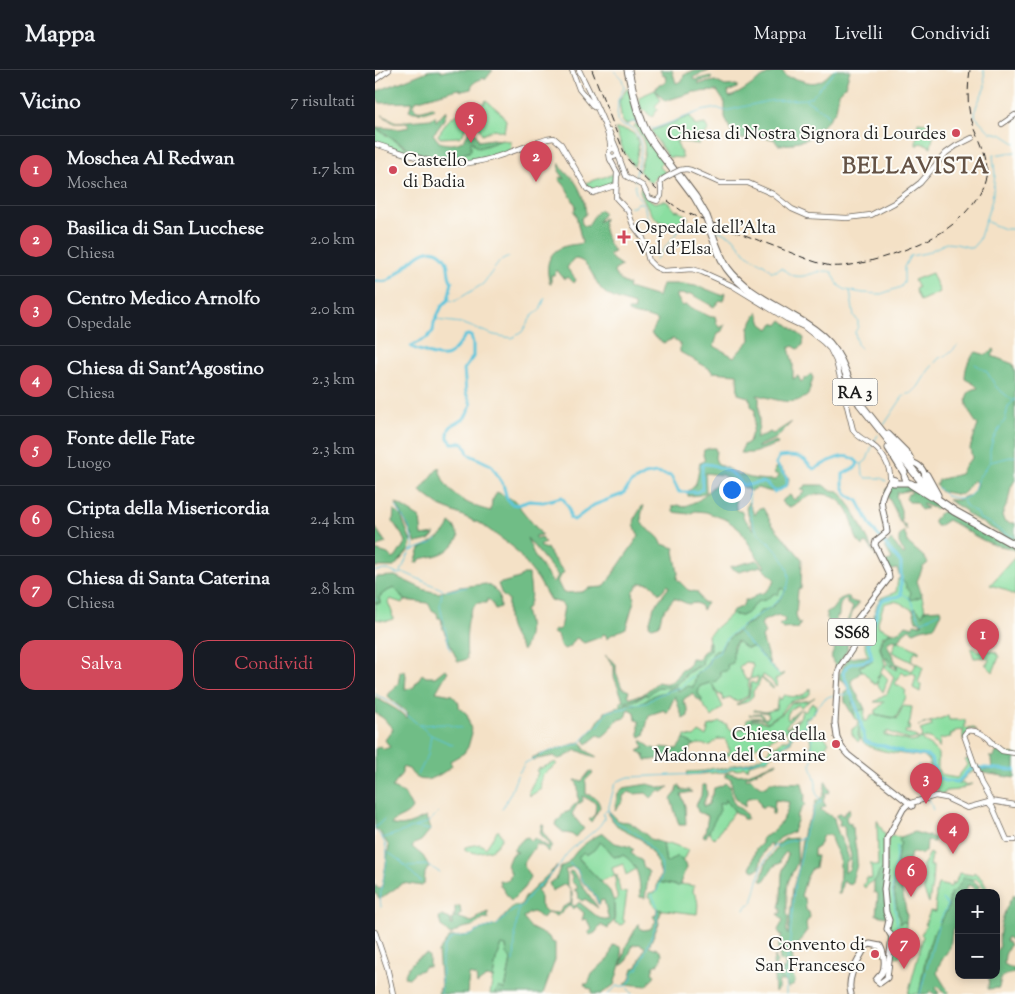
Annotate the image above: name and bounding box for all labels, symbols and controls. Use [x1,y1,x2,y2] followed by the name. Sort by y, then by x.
[25,18,95,52] text: Mappa
[754,22,807,48] text: Mappa
[835,22,883,48] text: Livelli
[911,22,990,48] text: Condividi
[20,88,81,118] text: Vicino
[291,91,355,114] text: 7 risultati
[455,102,487,143] pin: 5
[667,122,946,148] place label: Chiesa di Nostra Signora di Lourdes
[950,127,962,139] marker: Chiesa di Nostra Signora di Lourdes
[520,141,552,182] pin: 2
[67,146,235,173] text: Moschea Al Redwan
[403,149,467,196] place label: Castello di Badia
[842,152,990,184] district label: BELLAVISTA
[33,159,39,182] text: 1
[312,159,355,182] text: 1.7 km
[387,164,399,176] marker: Castello di Badia
[67,173,128,196] text: Moschea
[67,216,264,243] text: Basilica di San Lucchese
[635,216,776,263] place label: Ospedale dell'Alta Val d'Elsa
[32,229,40,252] text: 2
[310,229,355,252] text: 2.0 km
[617,230,631,244] marker: Ospedale dell'Alta Val d'Elsa
[67,243,115,266] text: Chiesa
[67,286,260,313] text: Centro Medico Arnolfo
[33,299,39,322] text: 3
[310,299,355,322] text: 2.0 km
[67,313,131,336] text: Ospedale
[67,356,264,383] text: Chiesa di Sant'Agostino
[32,369,40,392] text: 4
[312,369,355,392] text: 2.3 km
[833,378,877,406] road number: RA 3
[67,383,115,406] text: Chiesa
[67,426,195,453] text: Fonte delle Fate
[33,439,39,462] text: 5
[312,439,355,462] text: 2.3 km
[67,453,111,476] text: Luogo
[719,477,745,503] your location
[67,496,270,523] text: Cripta della Misericordia
[32,509,40,532] text: 6
[310,509,355,532] text: 2.4 km
[67,523,115,546] text: Chiesa
[67,566,270,593] text: Chiesa di Santa Caterina
[32,579,40,602] text: 7
[310,579,355,602] text: 2.8 km
[67,593,115,616] text: Chiesa
[828,618,876,646] road number: SS68
[967,619,999,660] pin: 1
[20,640,183,690] button: Salva
[193,640,355,690] button: Condividi
[653,723,826,770] place label: Chiesa della Madonna del Carmine
[830,738,842,750] marker: Chiesa della Madonna del Carmine
[910,763,942,804] pin: 3
[937,813,969,854] pin: 4
[895,856,927,897] pin: 6
[955,889,1000,979] map controls
[955,889,1000,934] button: +
[888,928,920,969] pin: 7
[755,933,865,980] place label: Convento di San Francesco
[955,934,1000,979] button: −
[869,948,881,960] marker: Convento di San Francesco

